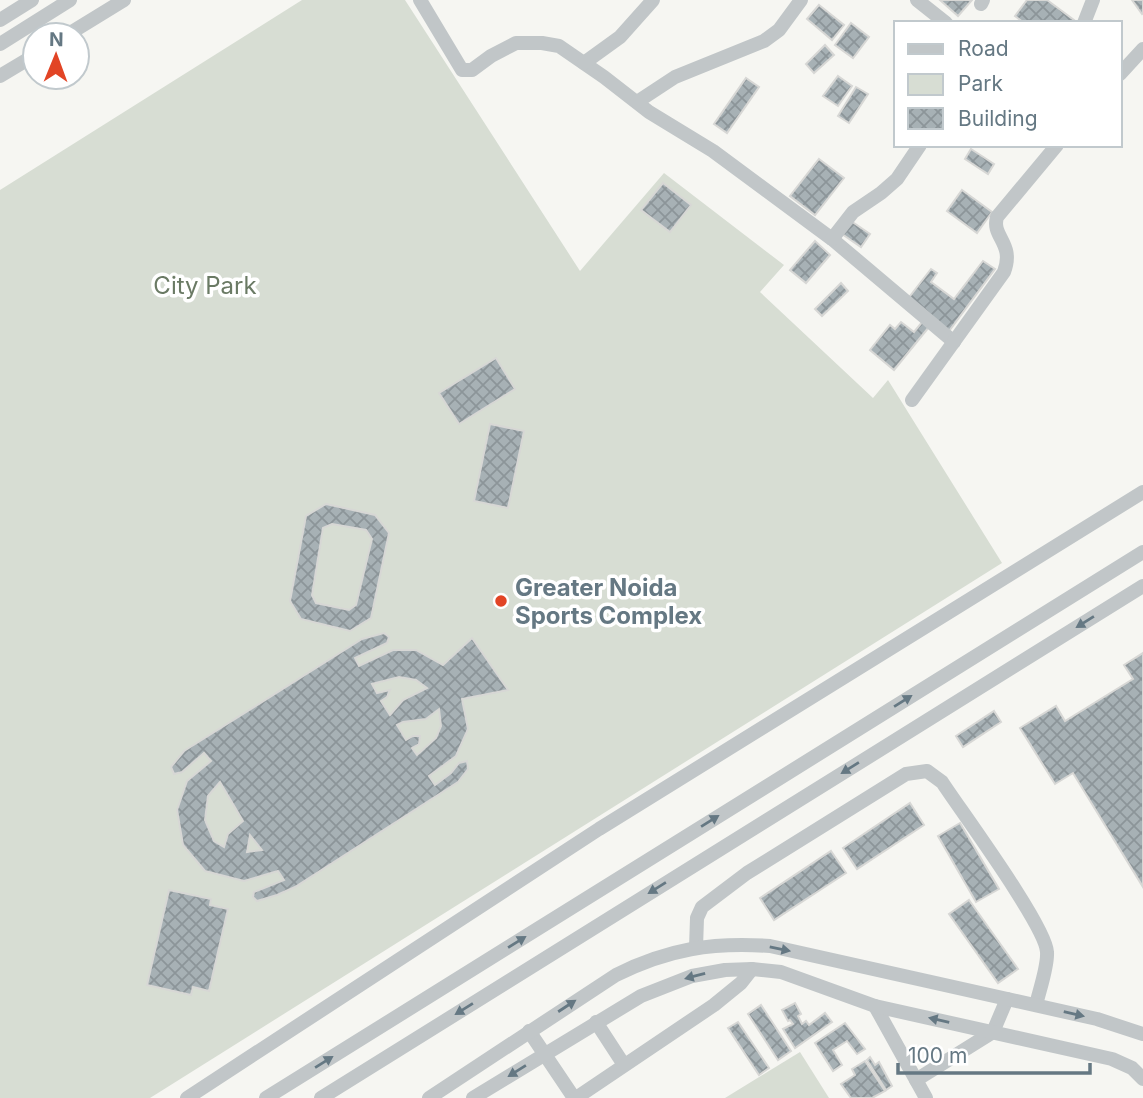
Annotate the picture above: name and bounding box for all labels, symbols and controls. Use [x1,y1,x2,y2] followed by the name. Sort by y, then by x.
[21,21,91,91] north arrow
[894,21,1122,147] legend
[49,28,64,51] text: N
[958,36,1009,61] text: Road
[958,71,1003,96] text: Park
[958,106,1038,131] text: Building
[153,271,257,300] park label: City Park
[515,573,702,630] place label: Greater Noida Sports Complex
[493,593,509,609] marker: Greater Noida Sports Complex
[1075,615,1095,628] one-way arrow
[894,695,913,708] one-way arrow
[841,762,860,774] one-way arrow
[701,815,720,828] one-way arrow
[648,882,667,895] one-way arrow
[508,935,527,948] one-way arrow
[769,943,791,954] one-way arrow
[684,971,706,982] one-way arrow
[558,1000,577,1013] one-way arrow
[455,1002,474,1015] one-way arrow
[1063,1009,1085,1020] one-way arrow
[928,1015,950,1026] one-way arrow
[898,1032,1090,1076] scale bar
[908,1043,967,1068] text: 100 m
[314,1055,334,1068] one-way arrow
[507,1064,526,1077] one-way arrow

